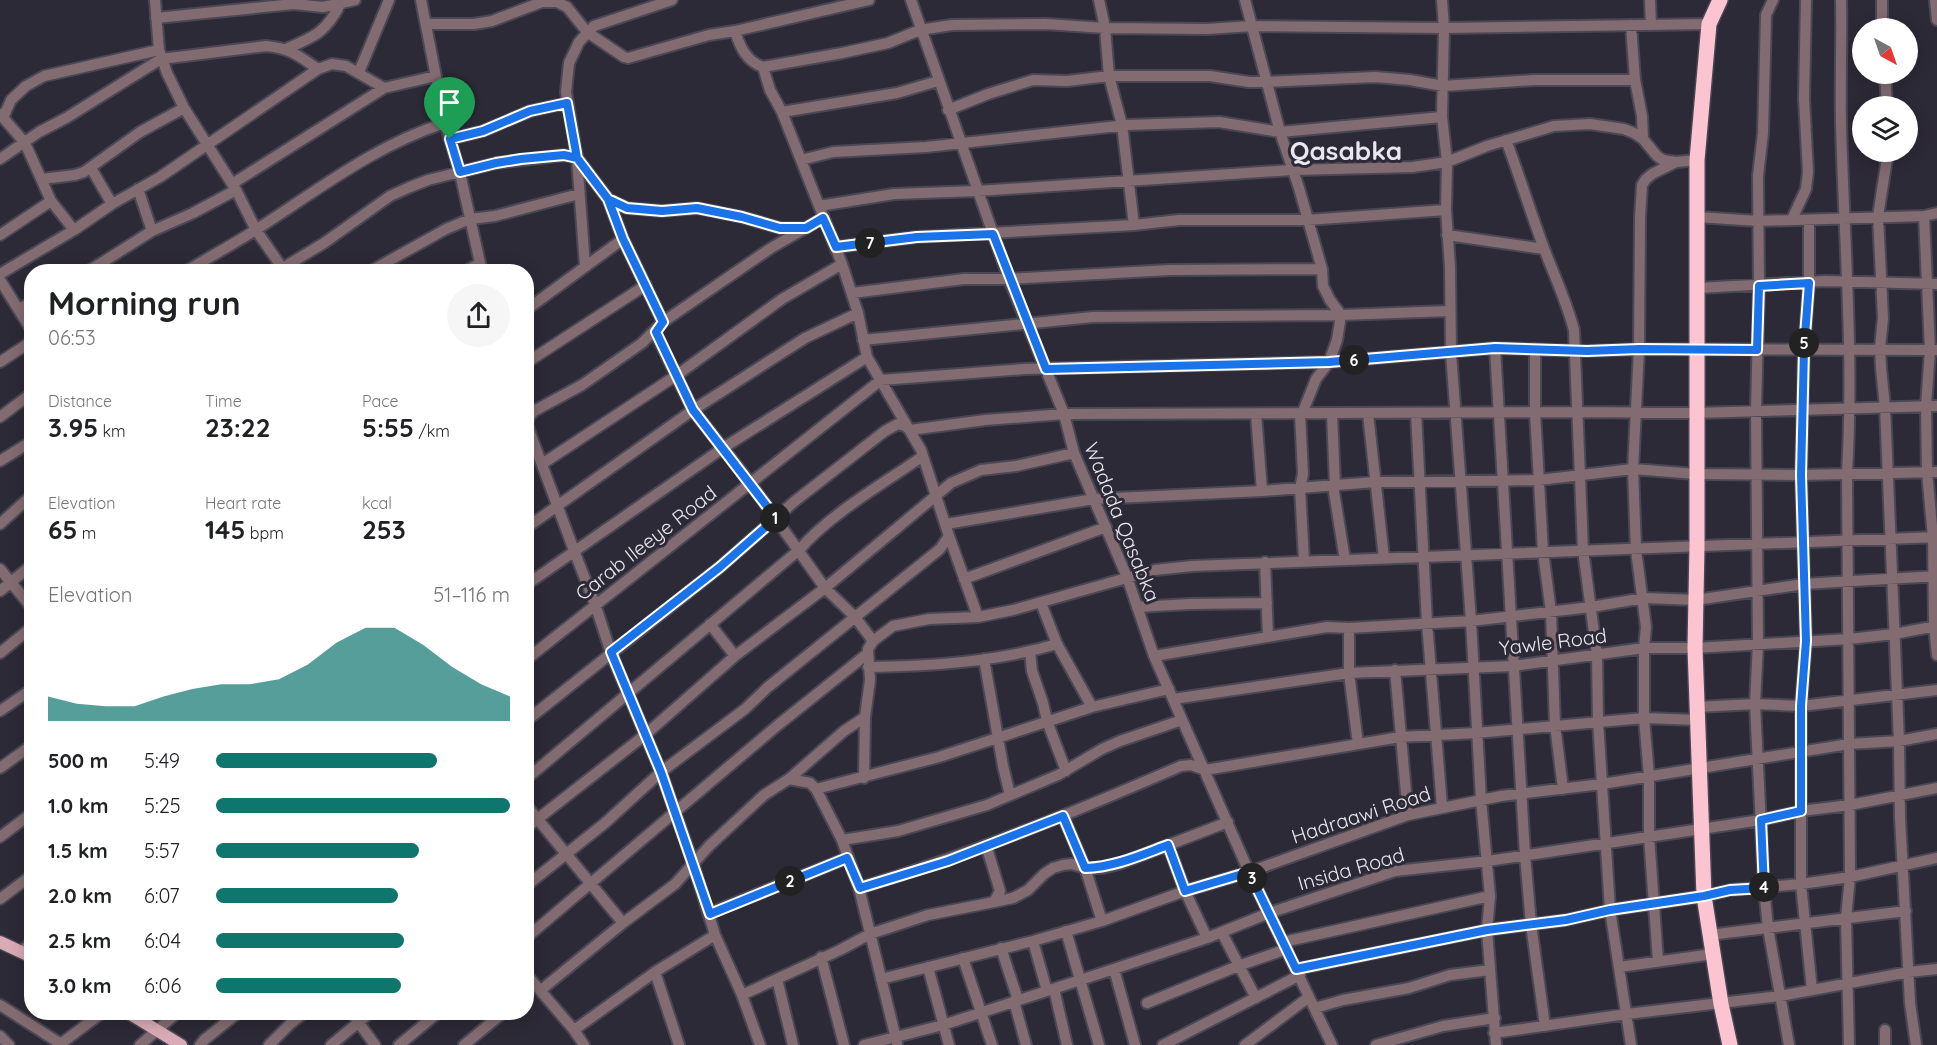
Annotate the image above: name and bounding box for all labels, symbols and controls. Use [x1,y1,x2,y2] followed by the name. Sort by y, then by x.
[1852,18,1918,84] north arrow
[1852,18,1918,162] map controls
[424,77,475,139] pin
[433,86,466,119] icon: arrive
[1852,96,1918,162] button: layers
[1290,134,1402,167] district label: Qasabka
[855,228,885,258] pin: 7
[866,233,874,253] text: 7
[48,282,241,323] text: Morning run
[447,284,510,347] button: share
[48,325,96,350] text: 06:53
[1789,328,1819,358] pin: 5
[1799,333,1809,353] text: 5
[1339,345,1369,375] pin: 6
[1350,350,1358,370] text: 6
[48,391,112,411] text: Distance
[205,391,242,411] text: Time
[362,391,398,411] text: Pace
[48,411,98,444] text: 3.95
[205,411,270,444] text: 23:22
[362,411,414,444] text: 5:55
[98,421,126,441] text: km
[414,421,450,441] text: /km
[1079,439,1166,605] street label: Wadada Qasabka
[570,480,721,605] street label: Carab Ileeye Road
[48,493,115,513] text: Elevation
[205,493,281,513] text: Heart rate
[362,493,392,513] text: kcal
[760,503,790,533] pin: 1
[772,508,778,528] text: 1
[48,513,77,546] text: 65
[205,513,245,546] text: 145
[362,513,406,546] text: 253
[77,523,96,543] text: m
[245,523,284,543] text: bpm
[48,582,132,607] text: Elevation
[433,582,510,607] text: 51–116 m
[1498,622,1608,661] street label: Yawle Road
[48,748,108,773] text: 500 m
[144,748,180,773] text: 5:49
[1288,780,1434,849] street label: Hadraawi Road
[48,793,108,818] text: 1.0 km
[144,793,181,818] text: 5:25
[48,838,108,863] text: 1.5 km
[144,838,180,863] text: 5:57
[1295,841,1407,896] street label: Insida Road
[1237,863,1267,893] pin: 3
[775,866,805,896] pin: 2
[1248,868,1256,888] text: 3
[785,871,795,891] text: 2
[1749,872,1779,902] pin: 4
[1759,877,1769,897] text: 4
[48,883,112,908] text: 2.0 km
[144,883,180,908] text: 6:07
[48,928,111,953] text: 2.5 km
[144,928,181,953] text: 6:04
[48,973,111,998] text: 3.0 km
[144,973,181,998] text: 6:06

